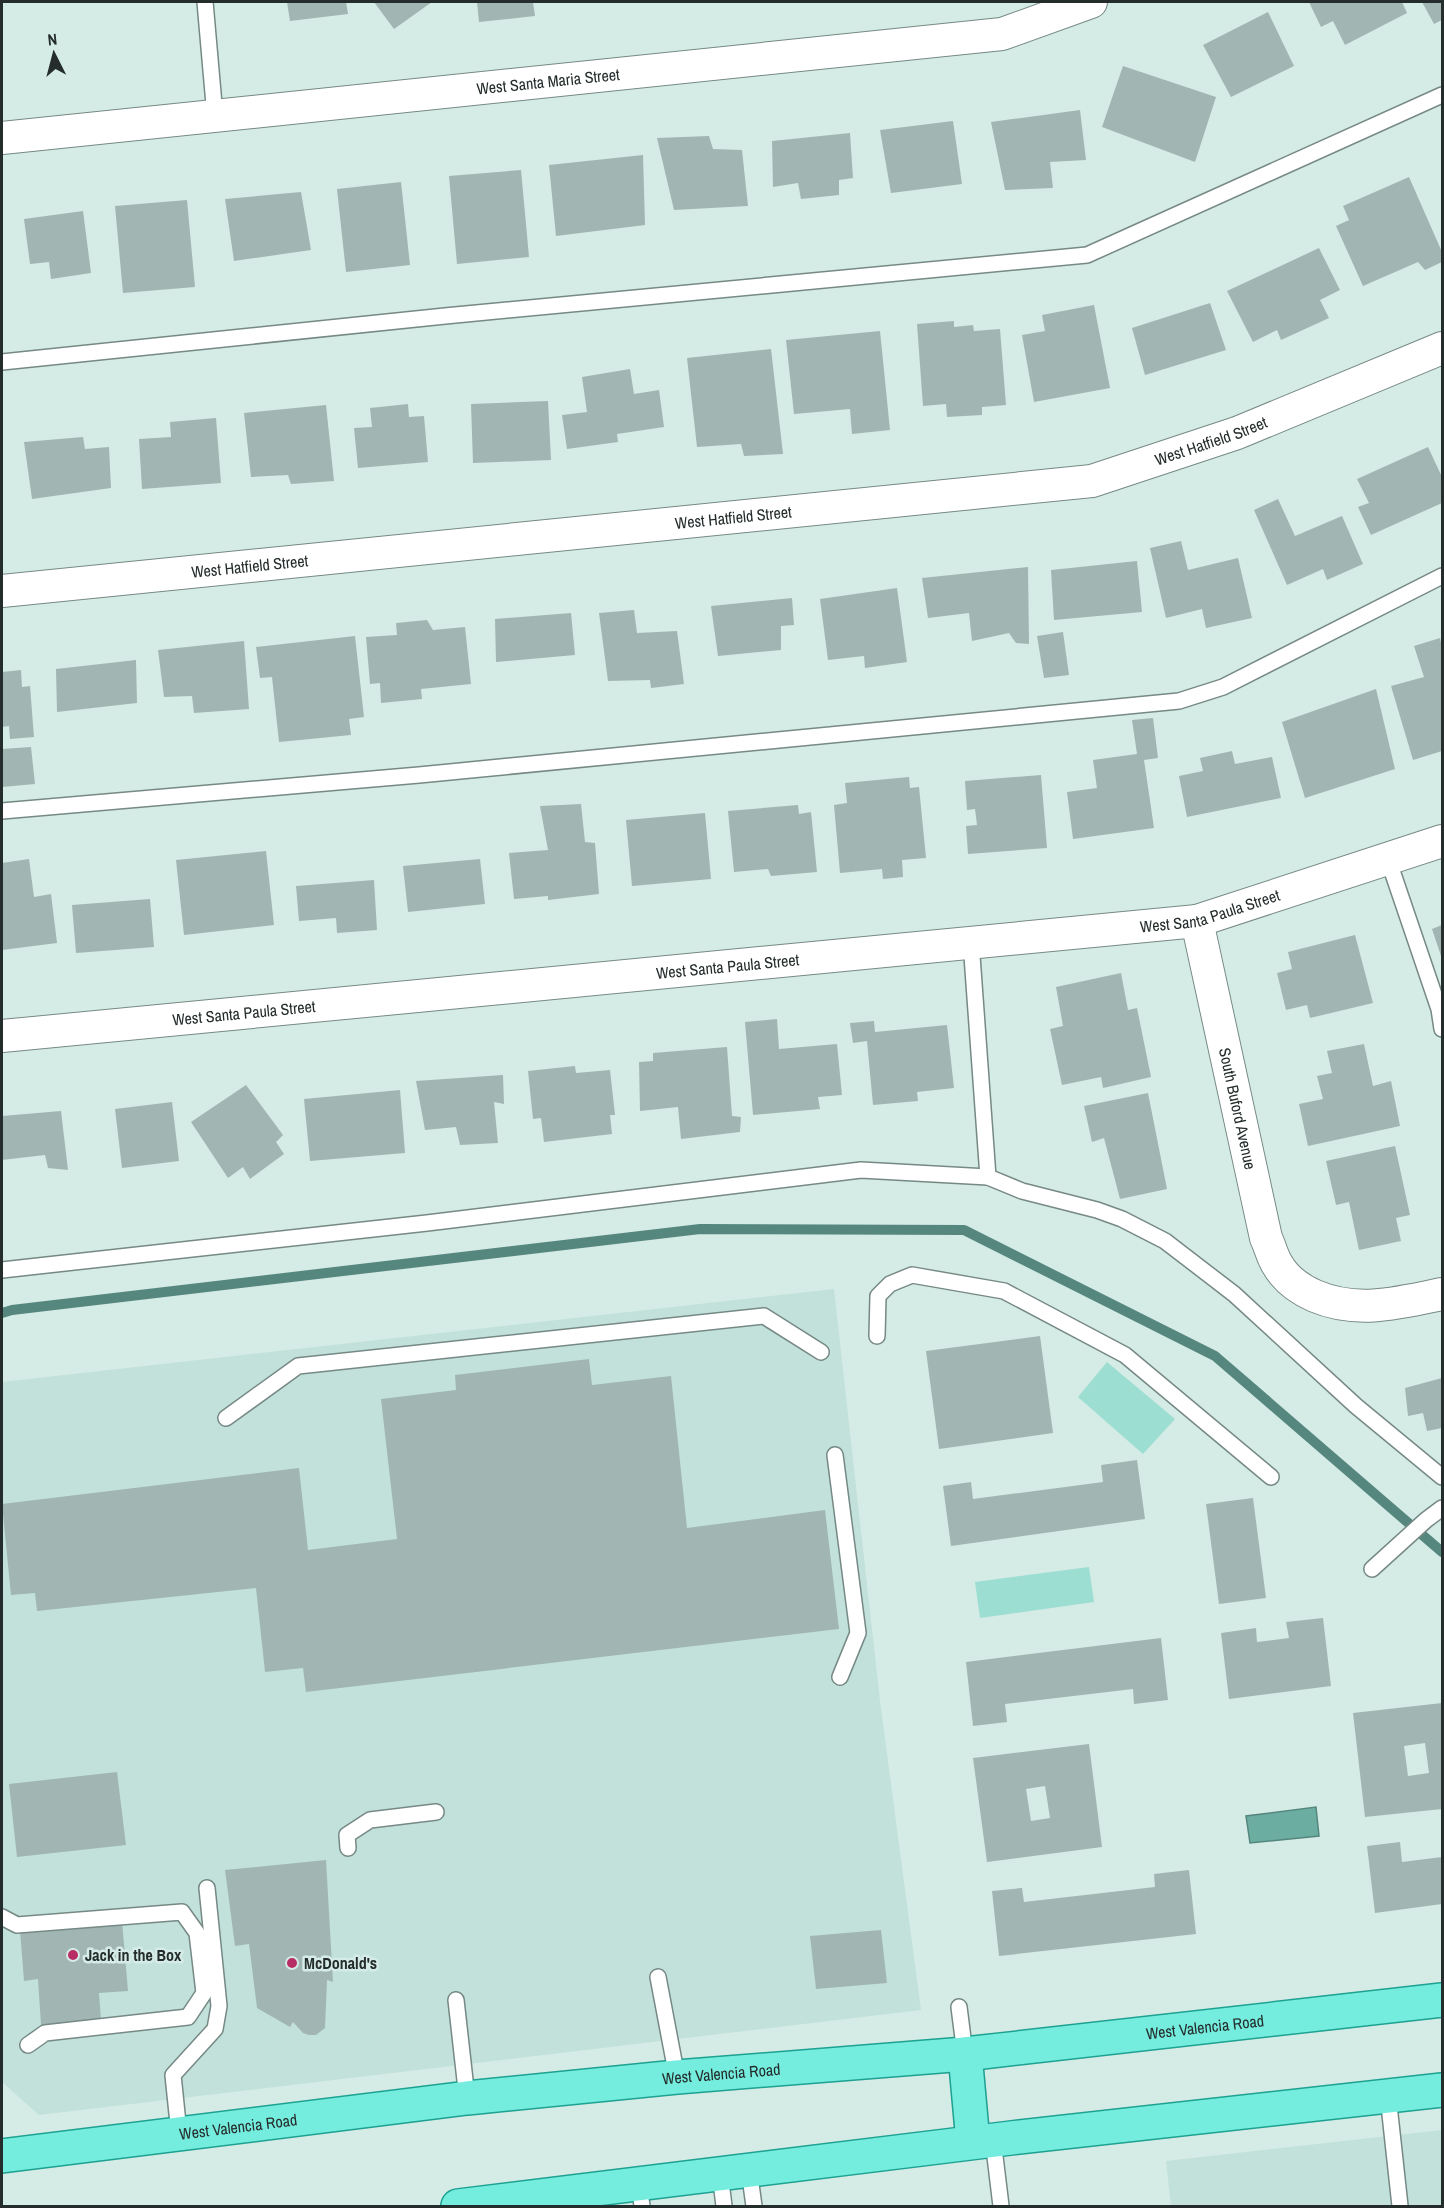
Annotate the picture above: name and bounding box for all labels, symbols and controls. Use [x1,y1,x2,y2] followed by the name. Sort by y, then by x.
[24,24,84,84] north arrow
[47,28,58,51] text: N
[476,63,621,100] street label: West Santa Maria Street
[1152,411,1271,470] street label: West Hatfield Street
[674,500,793,534] street label: West Hatfield Street
[190,549,310,583] street label: West Hatfield Street
[1139,884,1283,937] street label: West Santa Paula Street
[655,948,801,984] street label: West Santa Paula Street
[171,995,317,1031] street label: West Santa Paula Street
[1214,1046,1262,1171] street label: South Buford Avenue
[85,1944,182,1966] place label: Jack in the Box
[66,1948,80,1962] marker: Jack in the Box
[304,1952,377,1974] place label: McDonald's
[285,1956,299,1970] marker: McDonald's
[1145,2009,1265,2044] street label: West Valencia Road
[661,2058,781,2089] street label: West Valencia Road
[178,2108,298,2145] street label: West Valencia Road

